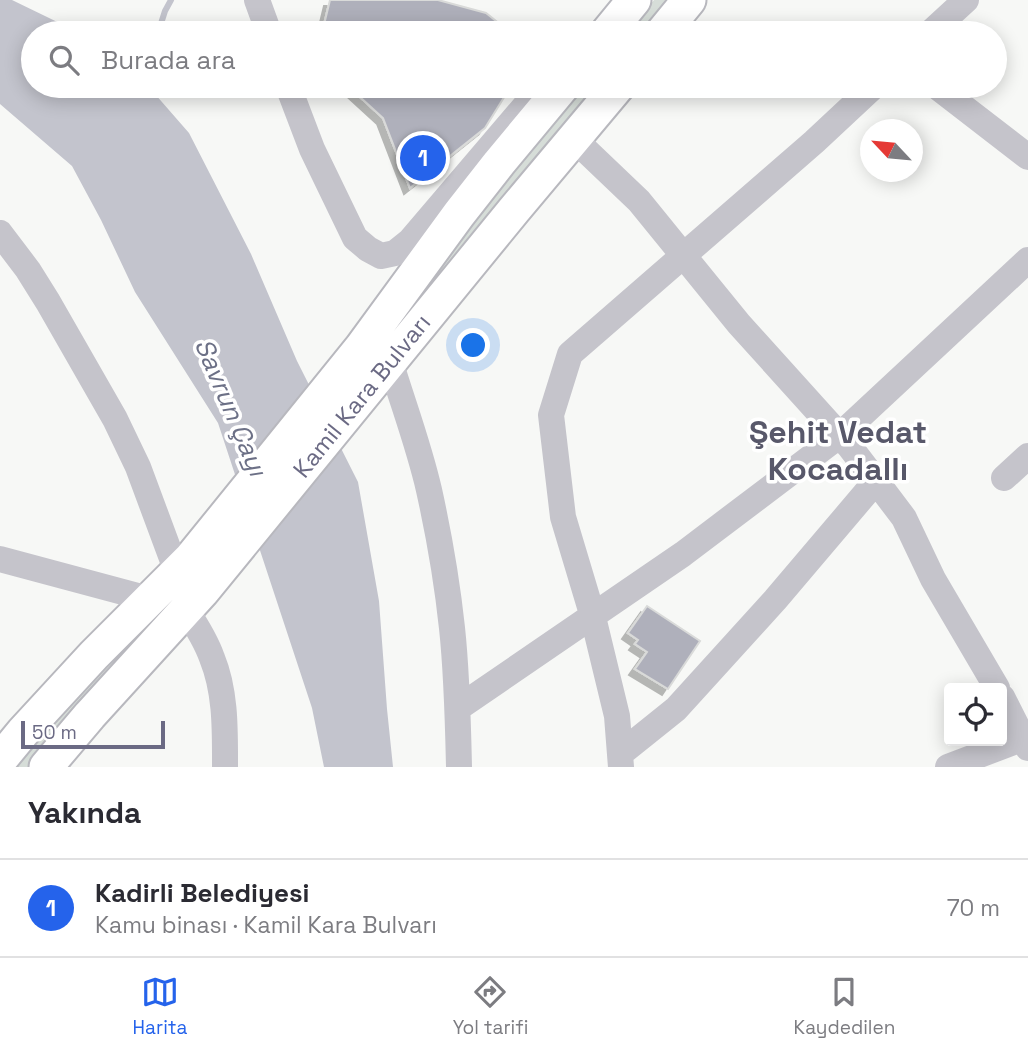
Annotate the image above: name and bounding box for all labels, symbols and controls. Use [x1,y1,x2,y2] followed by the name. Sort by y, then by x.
[21,21,1007,98] search box
[45,41,83,79] icon: search
[101,43,236,77] text: Burada ara
[860,119,923,182] north arrow
[400,132,446,184] pin: 1
[286,308,437,484] street label: Kamil Kara Bulvarı
[456,328,490,362] your location
[187,333,276,482] water label: Savrun Çayı
[749,412,927,489] district label: Şehit Vedat Kocadallı
[944,683,1007,746] map controls
[944,683,1007,746] button: locate
[21,718,164,750] scale bar
[32,720,77,745] text: 50 m
[28,793,141,832] text: Yakında
[95,876,310,910] text: Kadirli Belediyesi
[46,893,56,923] text: 1
[947,893,1000,923] text: 70 m
[95,910,437,940] text: Kamu binası · Kamil Kara Bulvarı
[133,973,187,1040] tab: Harita
[453,973,528,1040] tab: Yol tarifi
[794,973,895,1040] tab: Kaydedilen

